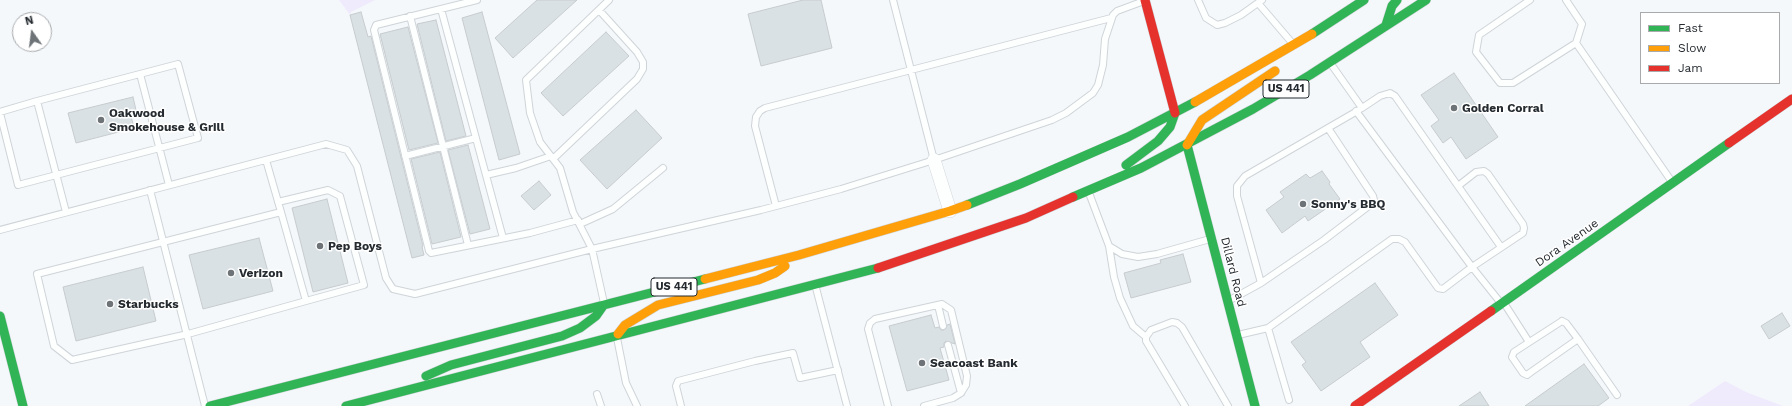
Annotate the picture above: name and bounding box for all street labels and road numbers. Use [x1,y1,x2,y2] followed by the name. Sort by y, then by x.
[1263,80,1309,98] road number: US 441
[1533,216,1601,270] street label: Dora Avenue
[1217,236,1249,308] street label: Dillard Road
[651,278,697,296] road number: US 441

